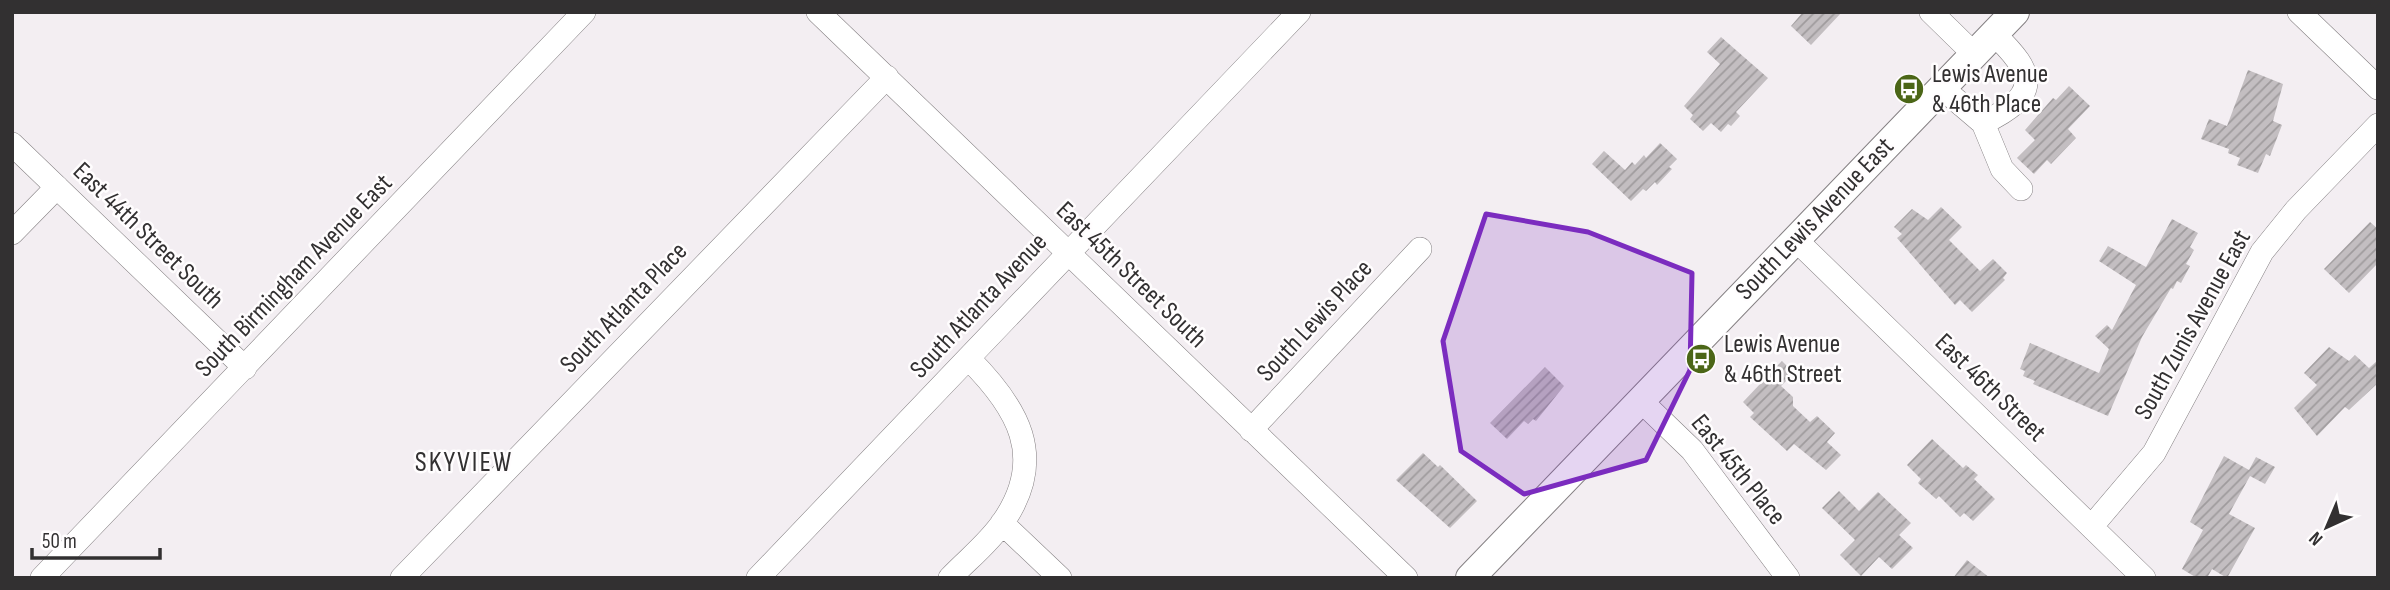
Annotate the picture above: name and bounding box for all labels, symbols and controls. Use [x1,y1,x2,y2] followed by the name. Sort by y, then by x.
[1932,59,2048,120] place label: Lewis Avenue & 46th Place
[1892,72,1926,106] bus stop icon: Lewis Avenue & 46th Place
[1730,131,1900,307] street label: South Lewis Avenue East
[66,156,230,316] street label: East 44th Street South
[189,168,399,384] street label: South Birmingham Avenue East
[1049,195,1213,355] street label: East 45th Street South
[2128,225,2258,425] street label: South Zunis Avenue East
[904,227,1054,385] street label: South Atlanta Avenue
[554,236,694,380] street label: South Atlanta Place
[1251,254,1379,388] street label: South Lewis Place
[1928,328,2052,449] street label: East 46th Street
[1724,329,1842,390] place label: Lewis Avenue & 46th Street
[1684,342,1718,376] bus stop icon: Lewis Avenue & 46th Street
[1684,409,1792,531] street label: East 45th Place
[415,446,513,479] district label: SKYVIEW
[2292,492,2362,562] north arrow
[32,516,159,560] scale bar
[2305,526,2328,550] text: N
[42,529,77,554] text: 50 m

